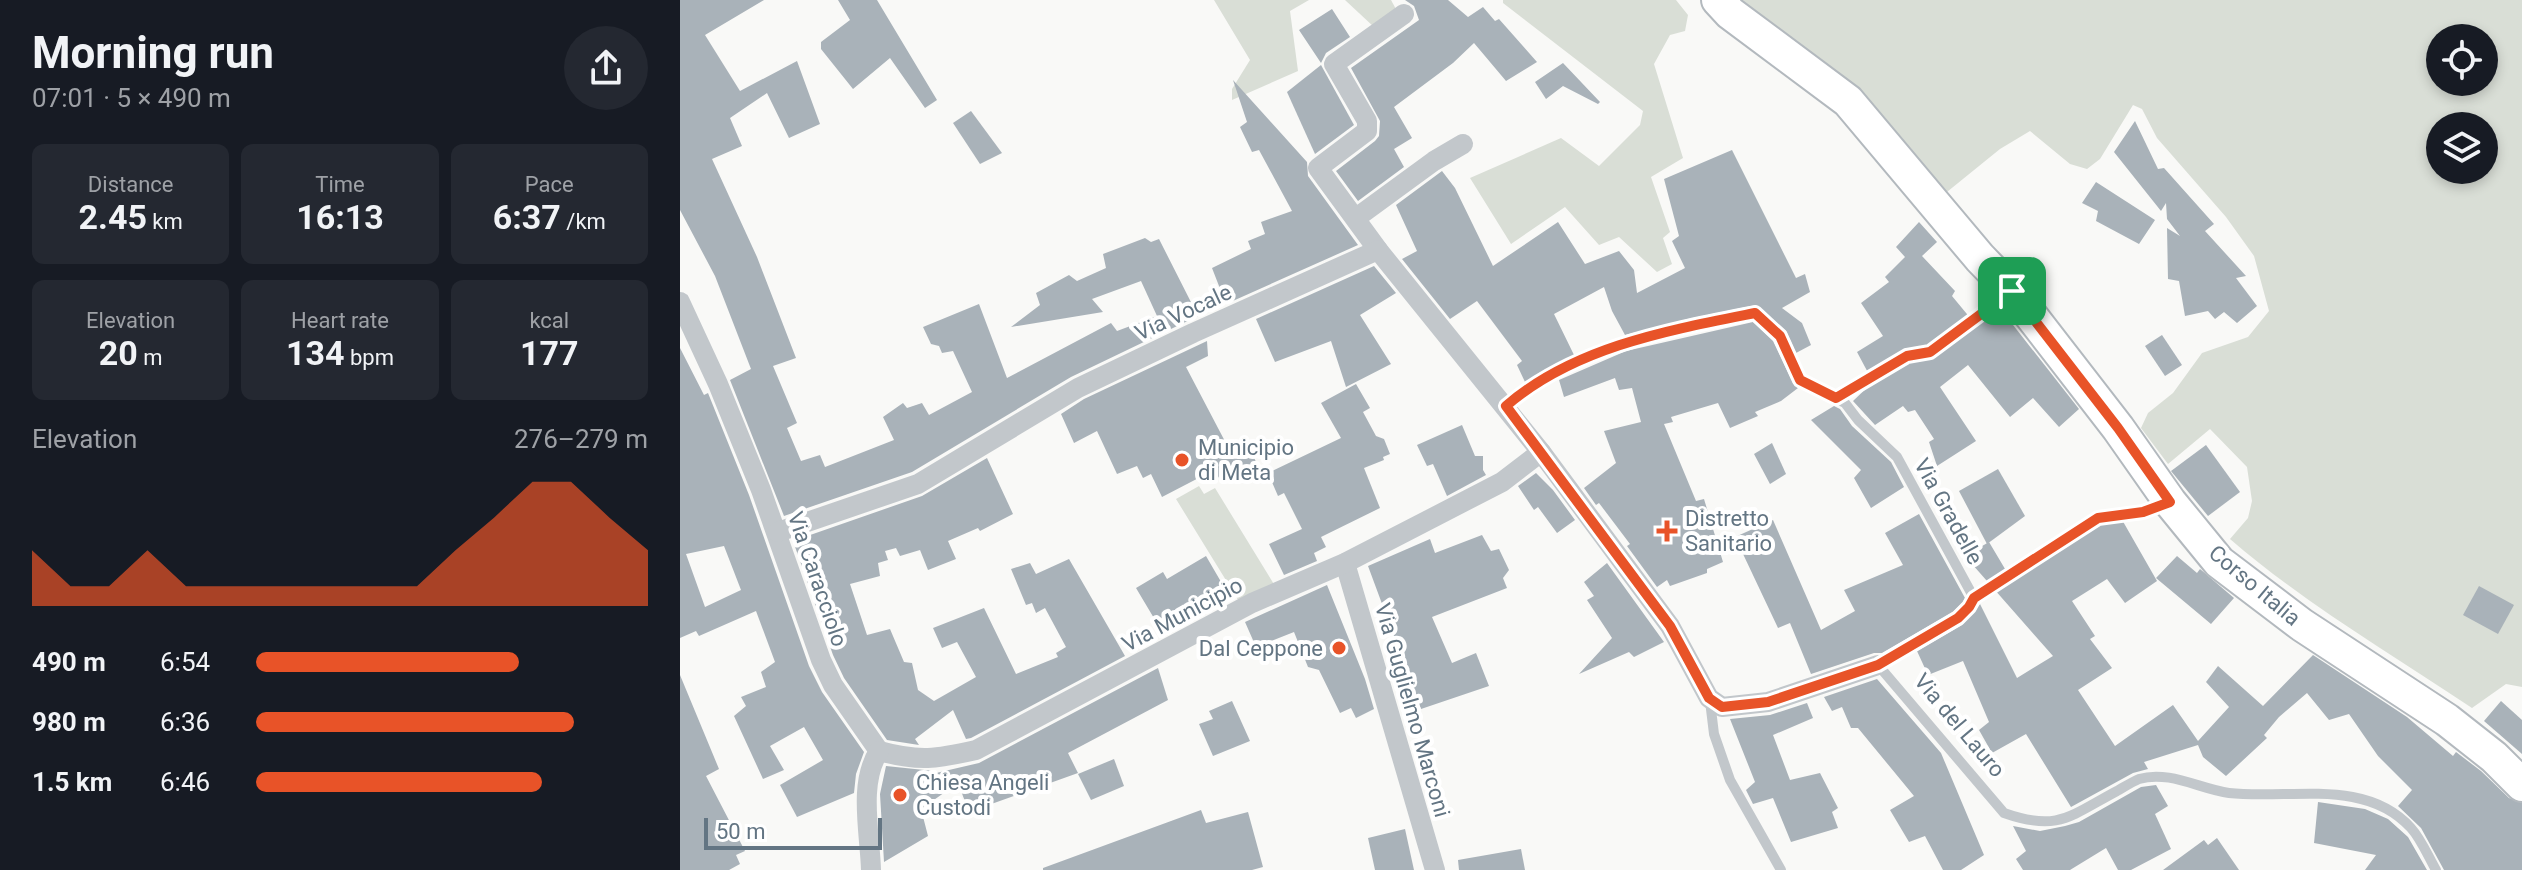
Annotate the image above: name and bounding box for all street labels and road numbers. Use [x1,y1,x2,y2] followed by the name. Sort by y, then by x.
[1131,279,1235,346] street label: Via Vocale
[1909,454,1988,569] street label: Via Gradelle
[783,508,852,650] street label: Via Caracciolo
[2204,540,2305,631] street label: Corso Italia
[1118,572,1247,657] street label: Via Municipio
[1370,600,1455,820] street label: Via Guglielmo Marconi
[1909,668,2010,782] street label: Via del Lauro

